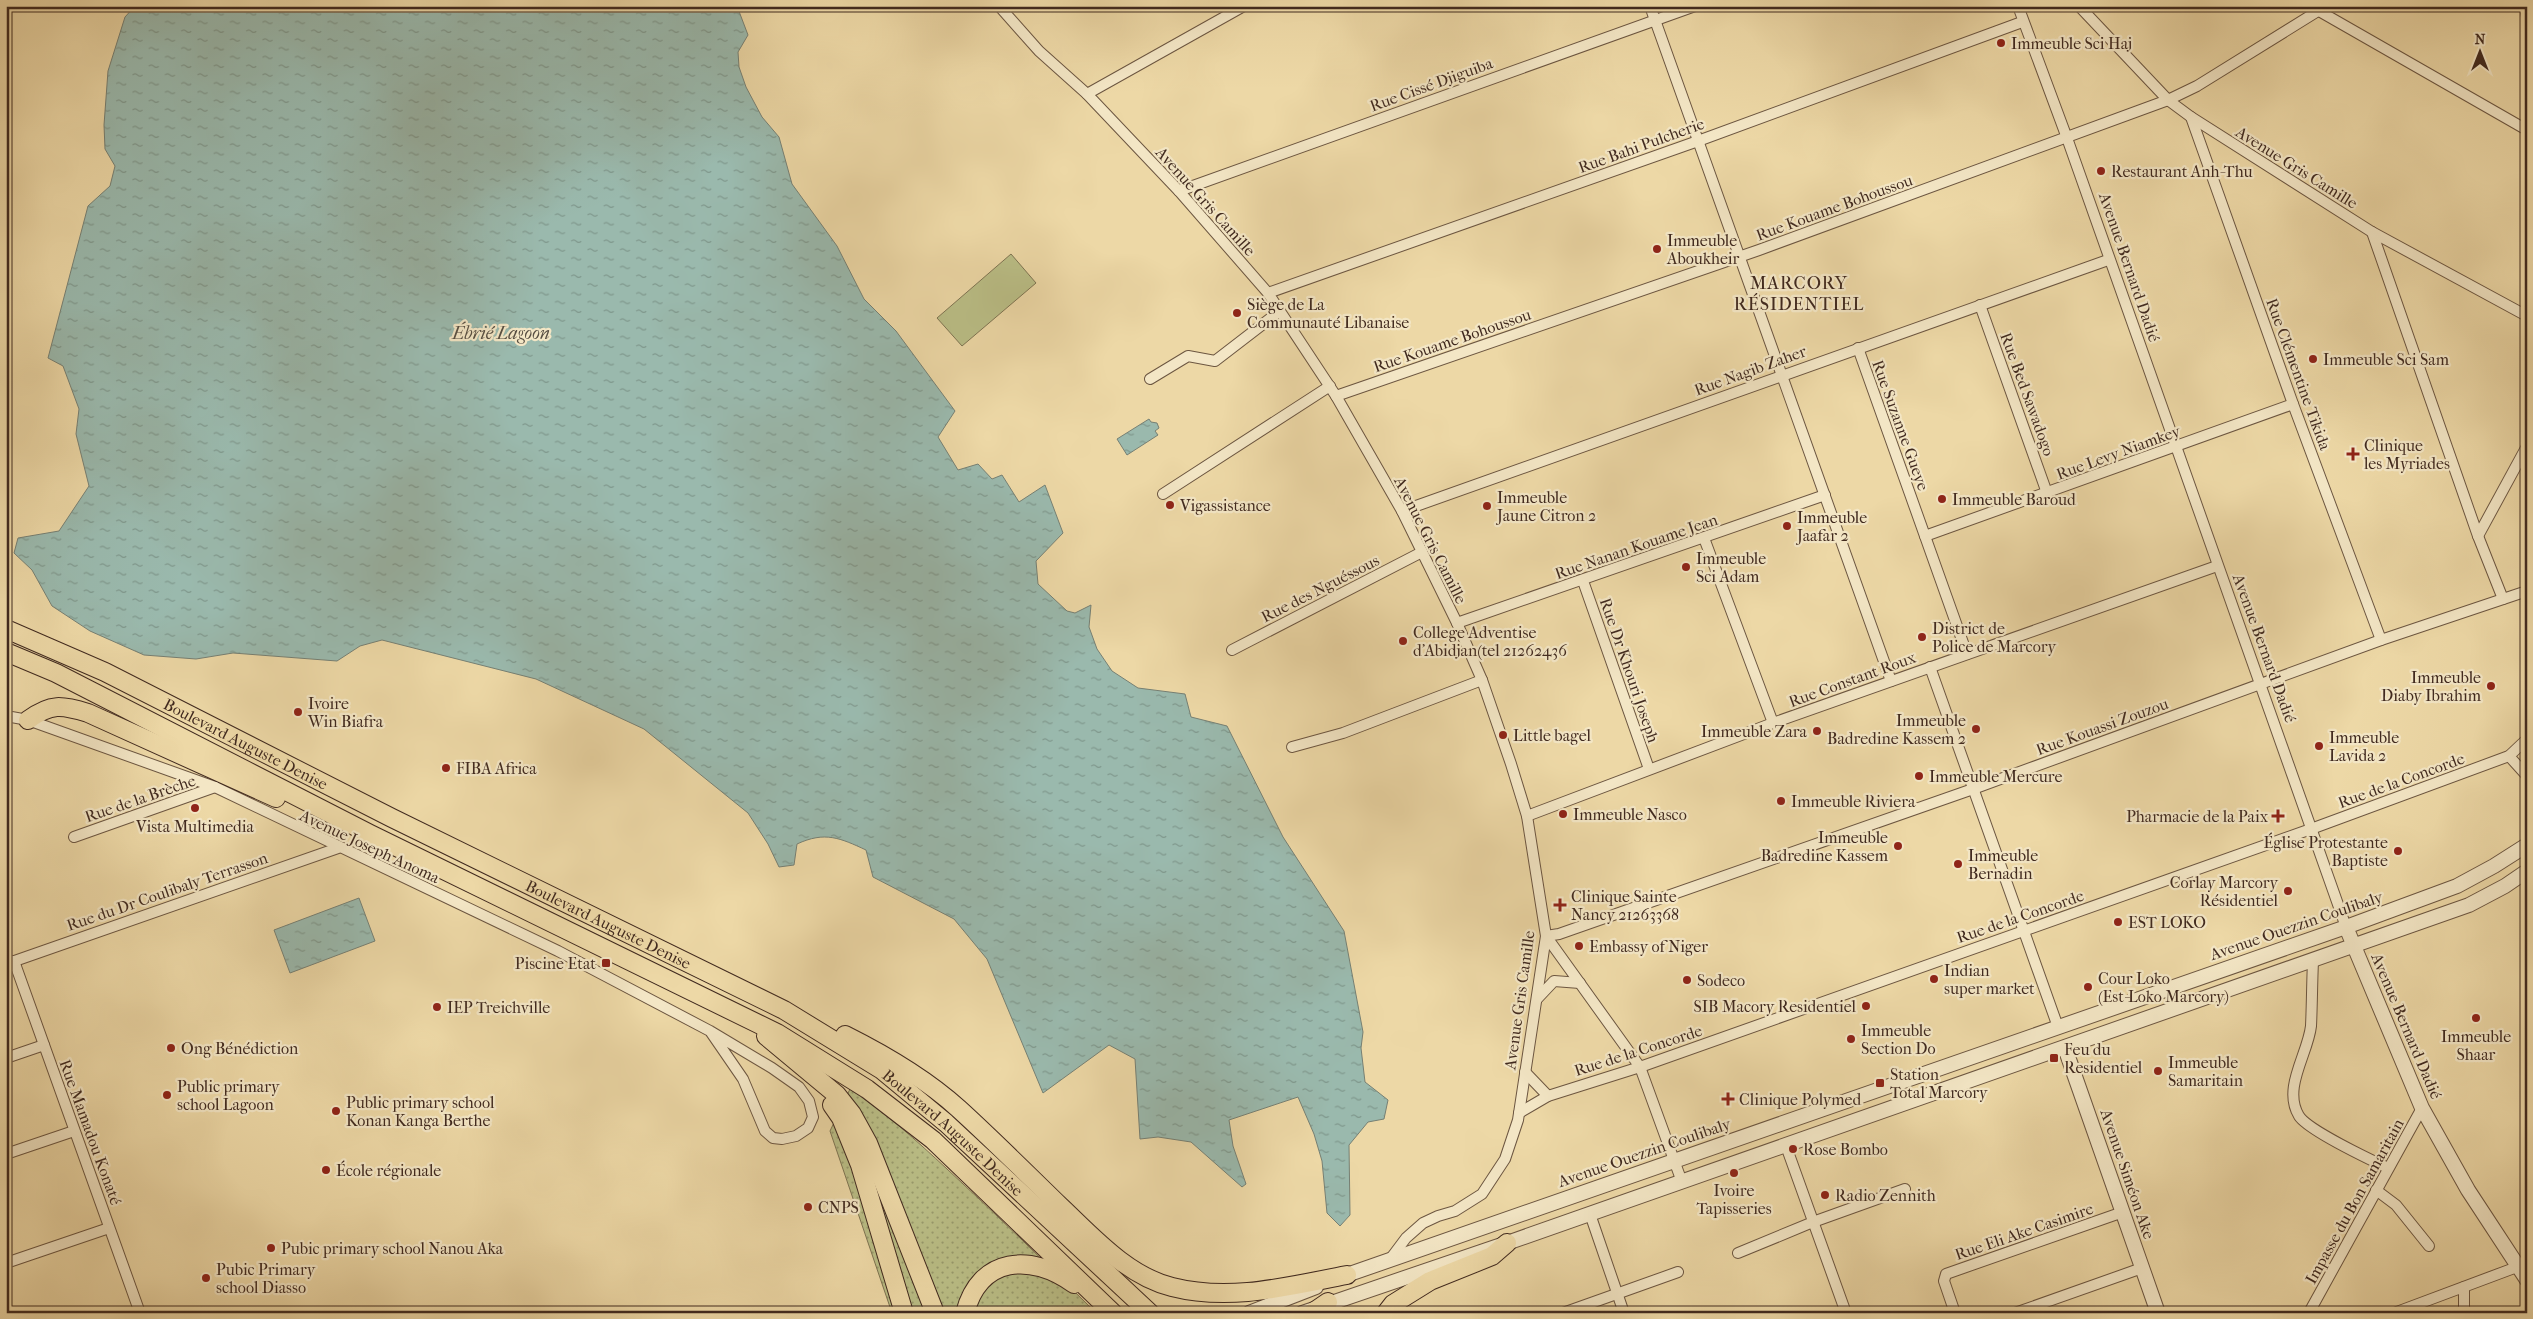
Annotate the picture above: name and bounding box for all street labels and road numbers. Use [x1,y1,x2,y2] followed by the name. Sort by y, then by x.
[1367,53,1496,116] street label: Rue Cissé Djiguiba
[1576,114,1707,177] street label: Rue Bahi Pulcherie
[2231,122,2361,213] street label: Avenue Gris Camille
[1151,142,1260,260] street label: Avenue Gris Camille
[1753,170,1915,245] street label: Rue Kouame Bohoussou
[2095,189,2164,344] street label: Avenue Bernard Dadié
[2262,296,2335,453] street label: Rue Clémentine Tikida
[1371,305,1533,376] street label: Rue Kouame Bohoussou
[1996,330,2059,459] street label: Rue Bed Sawadogo
[1692,341,1809,400] street label: Rue Nagib Zaher
[1868,357,1933,493] street label: Rue Suzanne Gueye
[2053,421,2183,484] street label: Rue Levy Niamkey
[1390,473,1471,607] street label: Avenue Gris Camille
[1552,509,1721,583] street label: Rue Nanan Kouame Jean
[1258,550,1383,626] street label: Rue des Nguéssous
[2229,570,2300,725] street label: Avenue Bernard Dadié
[1596,595,1663,745] street label: Rue Dr Khouri Joseph
[1786,647,1919,711] street label: Rue Constant Roux
[160,694,331,794] street label: Boulevard Auguste Denise
[2033,694,2171,759] street label: Rue Kouassi Zouzou
[2335,749,2467,812] street label: Rue de la Concorde
[82,771,198,826] street label: Rue de la Brèche
[296,805,443,887] street label: Avenue Joseph Anoma
[64,848,271,935] street label: Rue du Dr Coulibaly Terrasson
[522,876,694,973] street label: Boulevard Auguste Denise
[1954,886,2086,947] street label: Rue de la Concorde
[2206,887,2386,964] street label: Avenue Ouezzin Coulibaly
[1500,929,1539,1072] street label: Avenue Gris Camille
[2367,950,2446,1102] street label: Avenue Bernard Dadié
[1572,1021,1705,1080] street label: Rue de la Concorde
[55,1057,126,1208] street label: Rue Mamadou Konaté
[879,1065,1027,1200] street label: Boulevard Auguste Denise
[2096,1106,2159,1242] street label: Avenue Siméon Ake
[1554,1114,1734,1191] street label: Avenue Ouezzin Coulibaly
[2301,1115,2408,1287] street label: Impasse du Bon Samaritain
[1952,1199,2096,1264] street label: Rue Eli Ake Casimire

